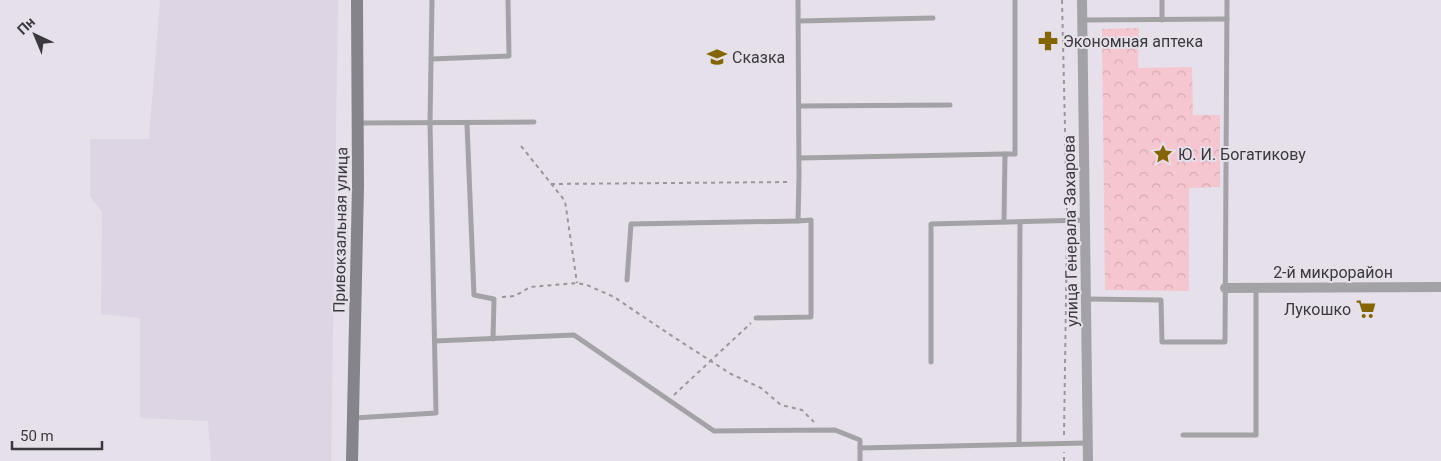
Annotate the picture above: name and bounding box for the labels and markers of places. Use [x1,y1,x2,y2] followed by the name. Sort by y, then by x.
[1037,30,1059,52] pharmacy icon: Экономная аптека
[1063,32,1203,51] place label: Экономная аптека
[706,46,728,68] school or university icon: Сказка
[732,48,785,67] place label: Сказка
[1152,143,1174,165] place icon: Ю. И. Богатикову
[1178,145,1306,164] place label: Ю. И. Богатикову
[1355,298,1377,320] supermarket icon: Лукошко
[1284,300,1351,319] place label: Лукошко

